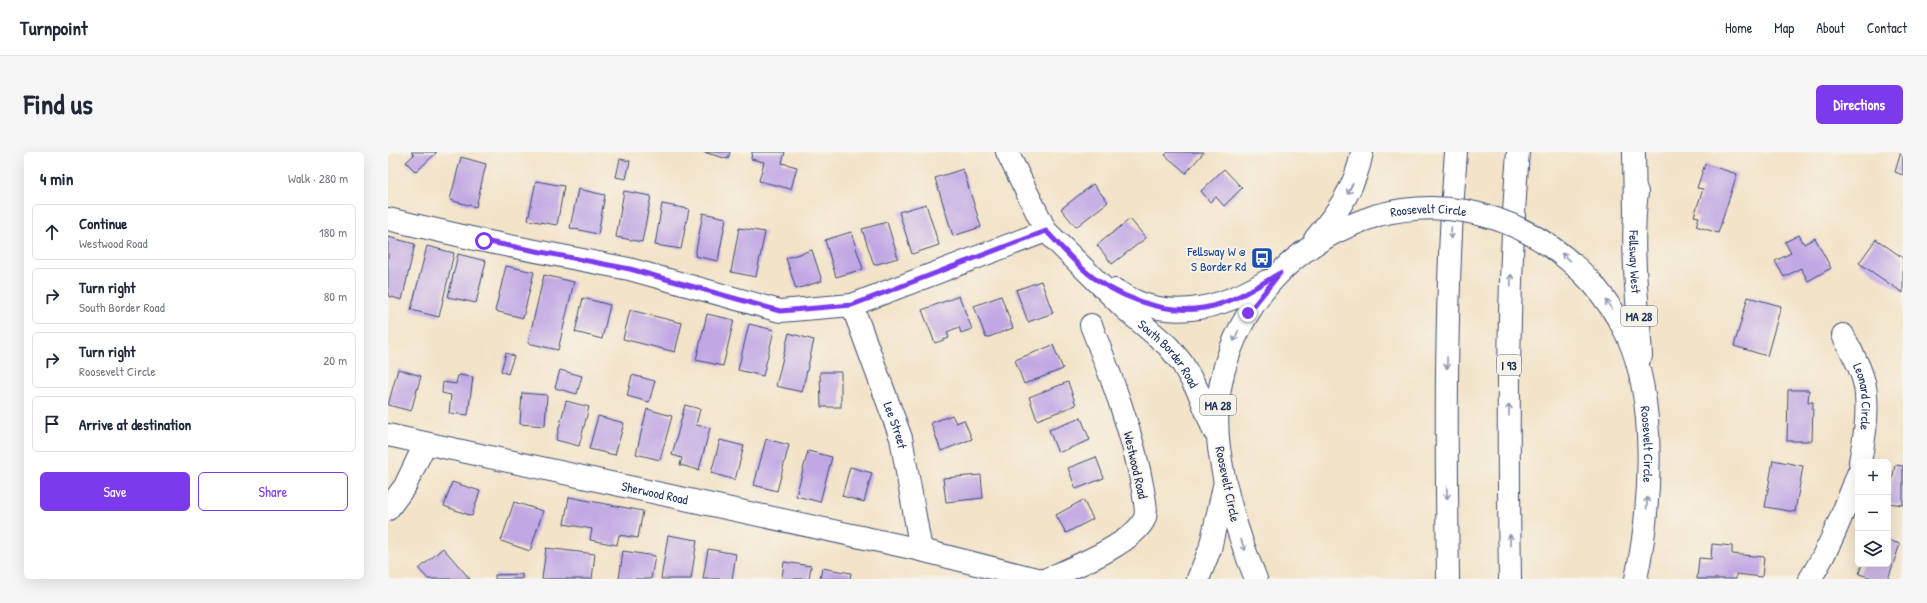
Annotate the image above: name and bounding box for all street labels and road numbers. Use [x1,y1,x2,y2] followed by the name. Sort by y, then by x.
[1389,199,1468,221] street label: Roosevelt Circle
[1625,229,1646,294] street label: Fellsway West
[1621,306,1657,326] road number: MA 28
[1134,315,1203,391] street label: South Border Road
[1497,355,1521,375] road number: I 93
[1849,360,1876,431] street label: Leonard Circle
[1200,395,1236,415] road number: MA 28
[879,399,912,450] street label: Lee Street
[1637,405,1658,483] street label: Roosevelt Circle
[1120,430,1152,500] street label: Westwood Road
[1211,445,1245,523] street label: Roosevelt Circle
[620,477,690,509] street label: Sherwood Road

